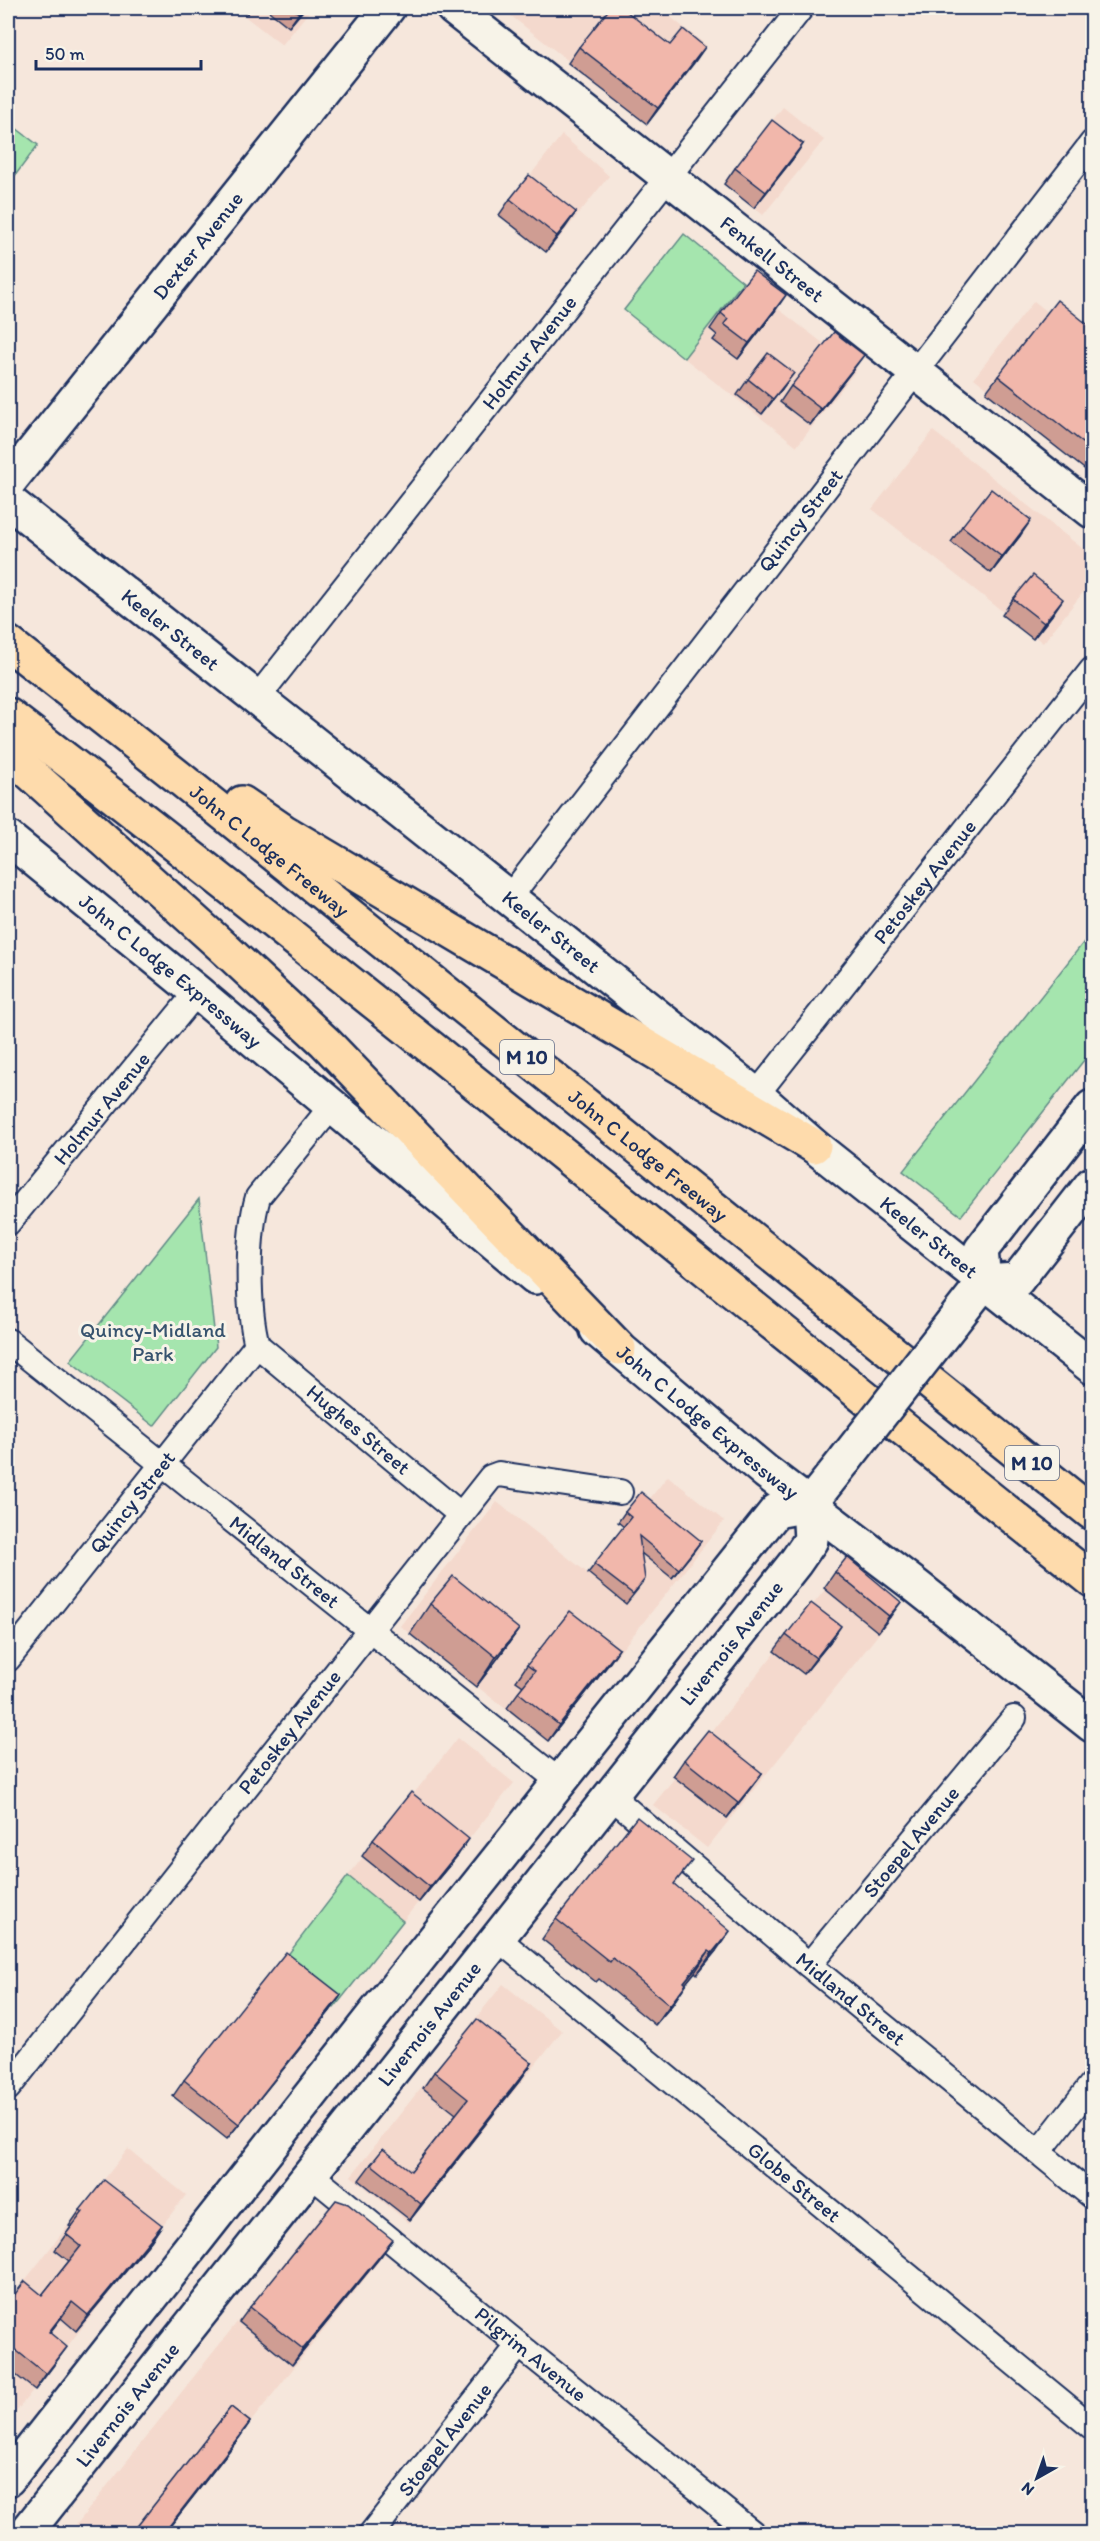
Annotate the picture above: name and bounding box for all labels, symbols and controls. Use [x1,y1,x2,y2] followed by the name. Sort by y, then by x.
[36,33,201,71] scale bar
[45,43,85,65] text: 50 m
[147,186,248,304] street label: Dexter Avenue
[715,210,829,307] street label: Fenkell Street
[476,290,582,414] street label: Holmur Avenue
[752,463,848,577] street label: Quincy Street
[117,583,225,676] street label: Keeler Street
[185,778,355,922] street label: John C Lodge Freeway
[867,814,981,949] street label: Petoskey Avenue
[497,885,605,978] street label: Keeler Street
[74,888,267,1053] street label: John C Lodge Expressway
[500,1040,554,1074] road number: M 10
[48,1047,155,1170] street label: Holmur Avenue
[564,1083,733,1227] street label: John C Lodge Freeway
[875,1190,983,1283] street label: Keeler Street
[80,1317,226,1366] park label: Quincy-Midland Park
[612,1339,804,1505] street label: John C Lodge Expressway
[302,1379,416,1480] street label: Hughes Street
[84,1446,180,1558] street label: Quincy Street
[1005,1446,1059,1480] road number: M 10
[225,1510,345,1613] street label: Midland Street
[674,1575,788,1710] street label: Livernois Avenue
[232,1664,346,1799] street label: Petoskey Avenue
[857,1781,964,1902] street label: Stoepel Avenue
[791,1946,911,2051] street label: Midland Street
[372,1956,486,2091] street label: Livernois Avenue
[743,2136,846,2227] street label: Globe Street
[470,2301,592,2407] street label: Pilgrim Avenue
[70,2337,184,2472] street label: Livernois Avenue
[392,2377,497,2501] street label: Stoepel Avenue
[1007,2448,1067,2508] north arrow
[1017,2478,1038,2500] text: N

